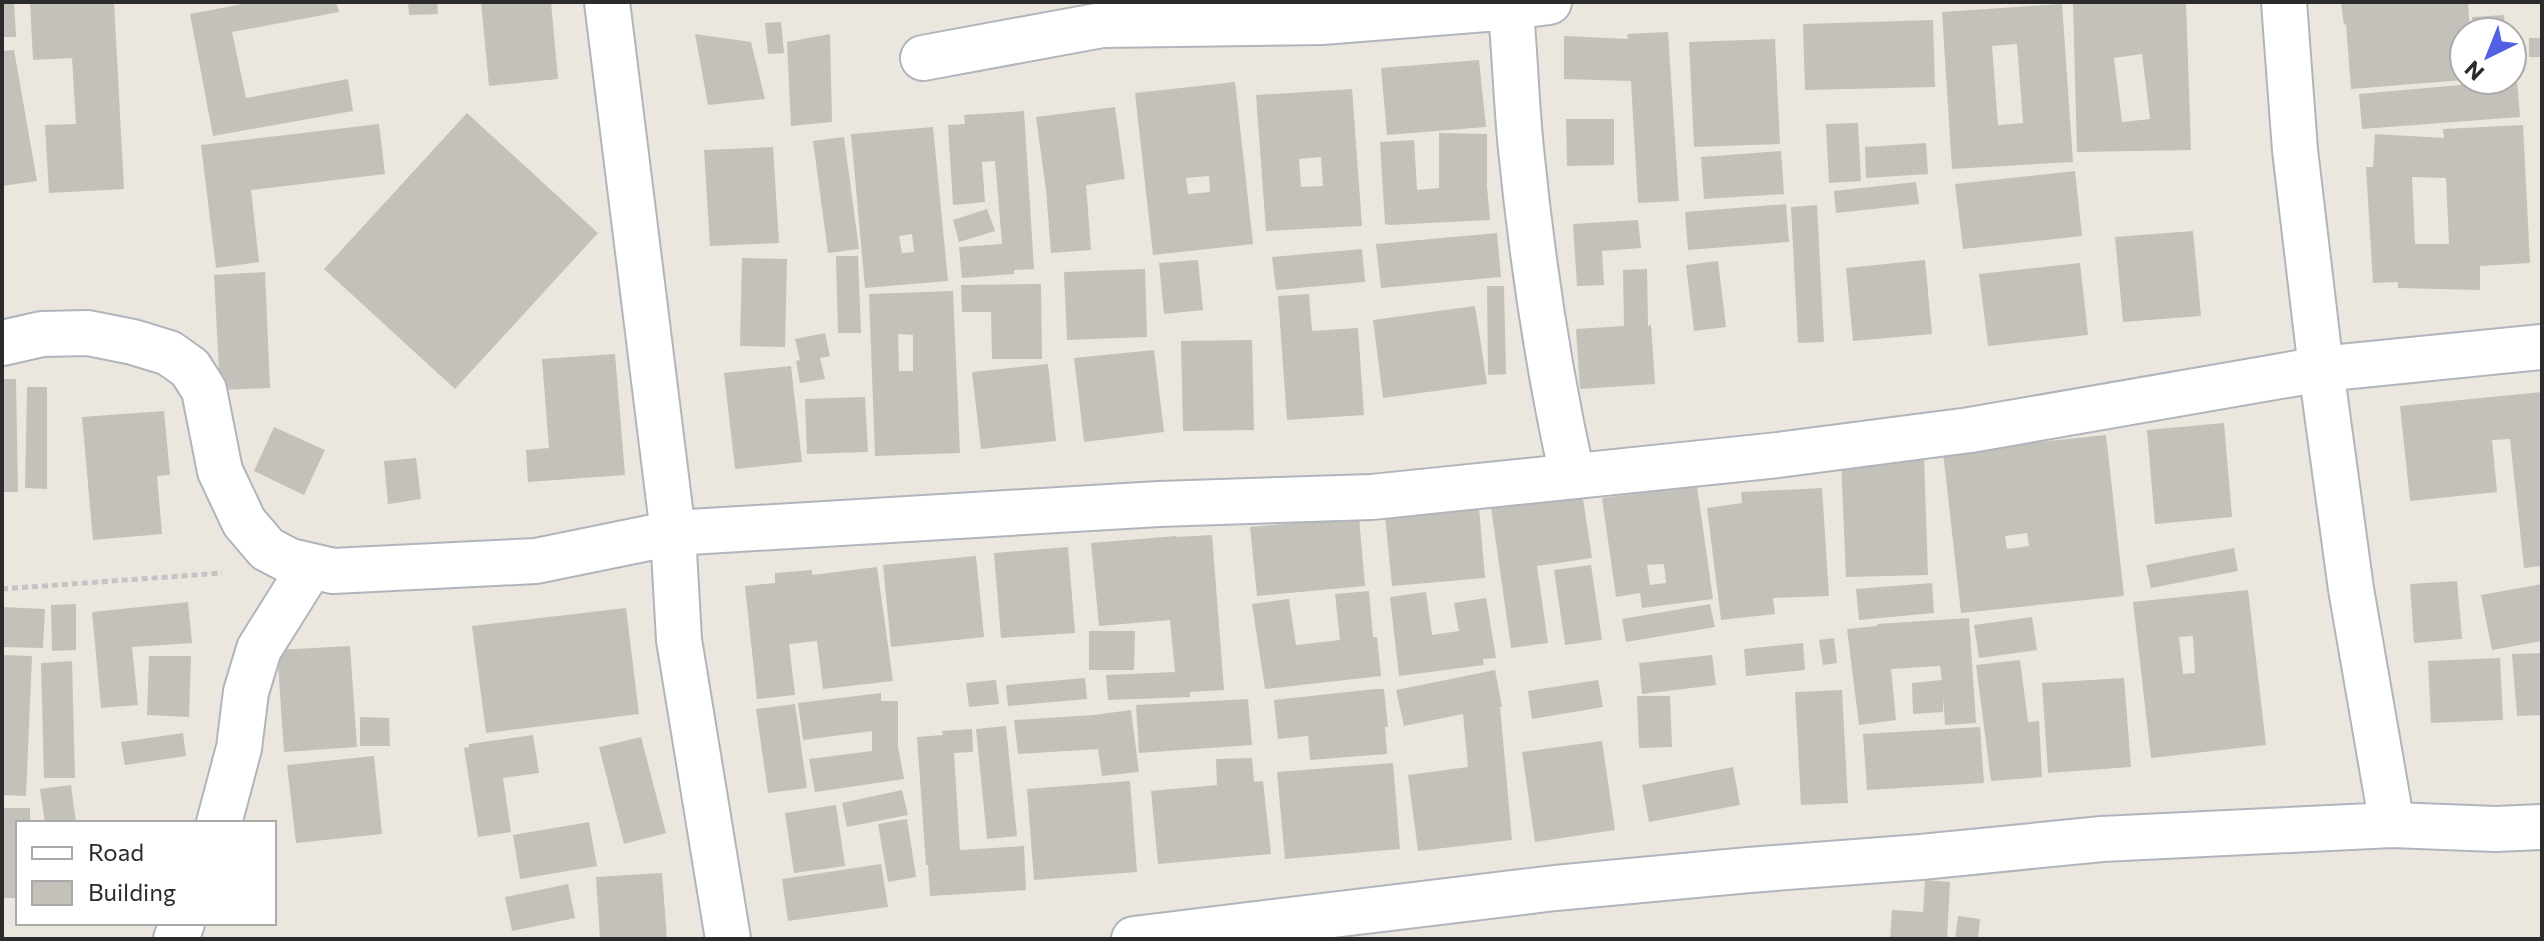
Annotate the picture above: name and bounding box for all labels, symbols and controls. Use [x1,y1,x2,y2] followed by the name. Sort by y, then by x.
[2448,16,2528,96] north arrow
[2459,55,2489,86] text: N
[16,821,276,925] legend
[88,837,144,866] text: Road
[88,877,176,906] text: Building

